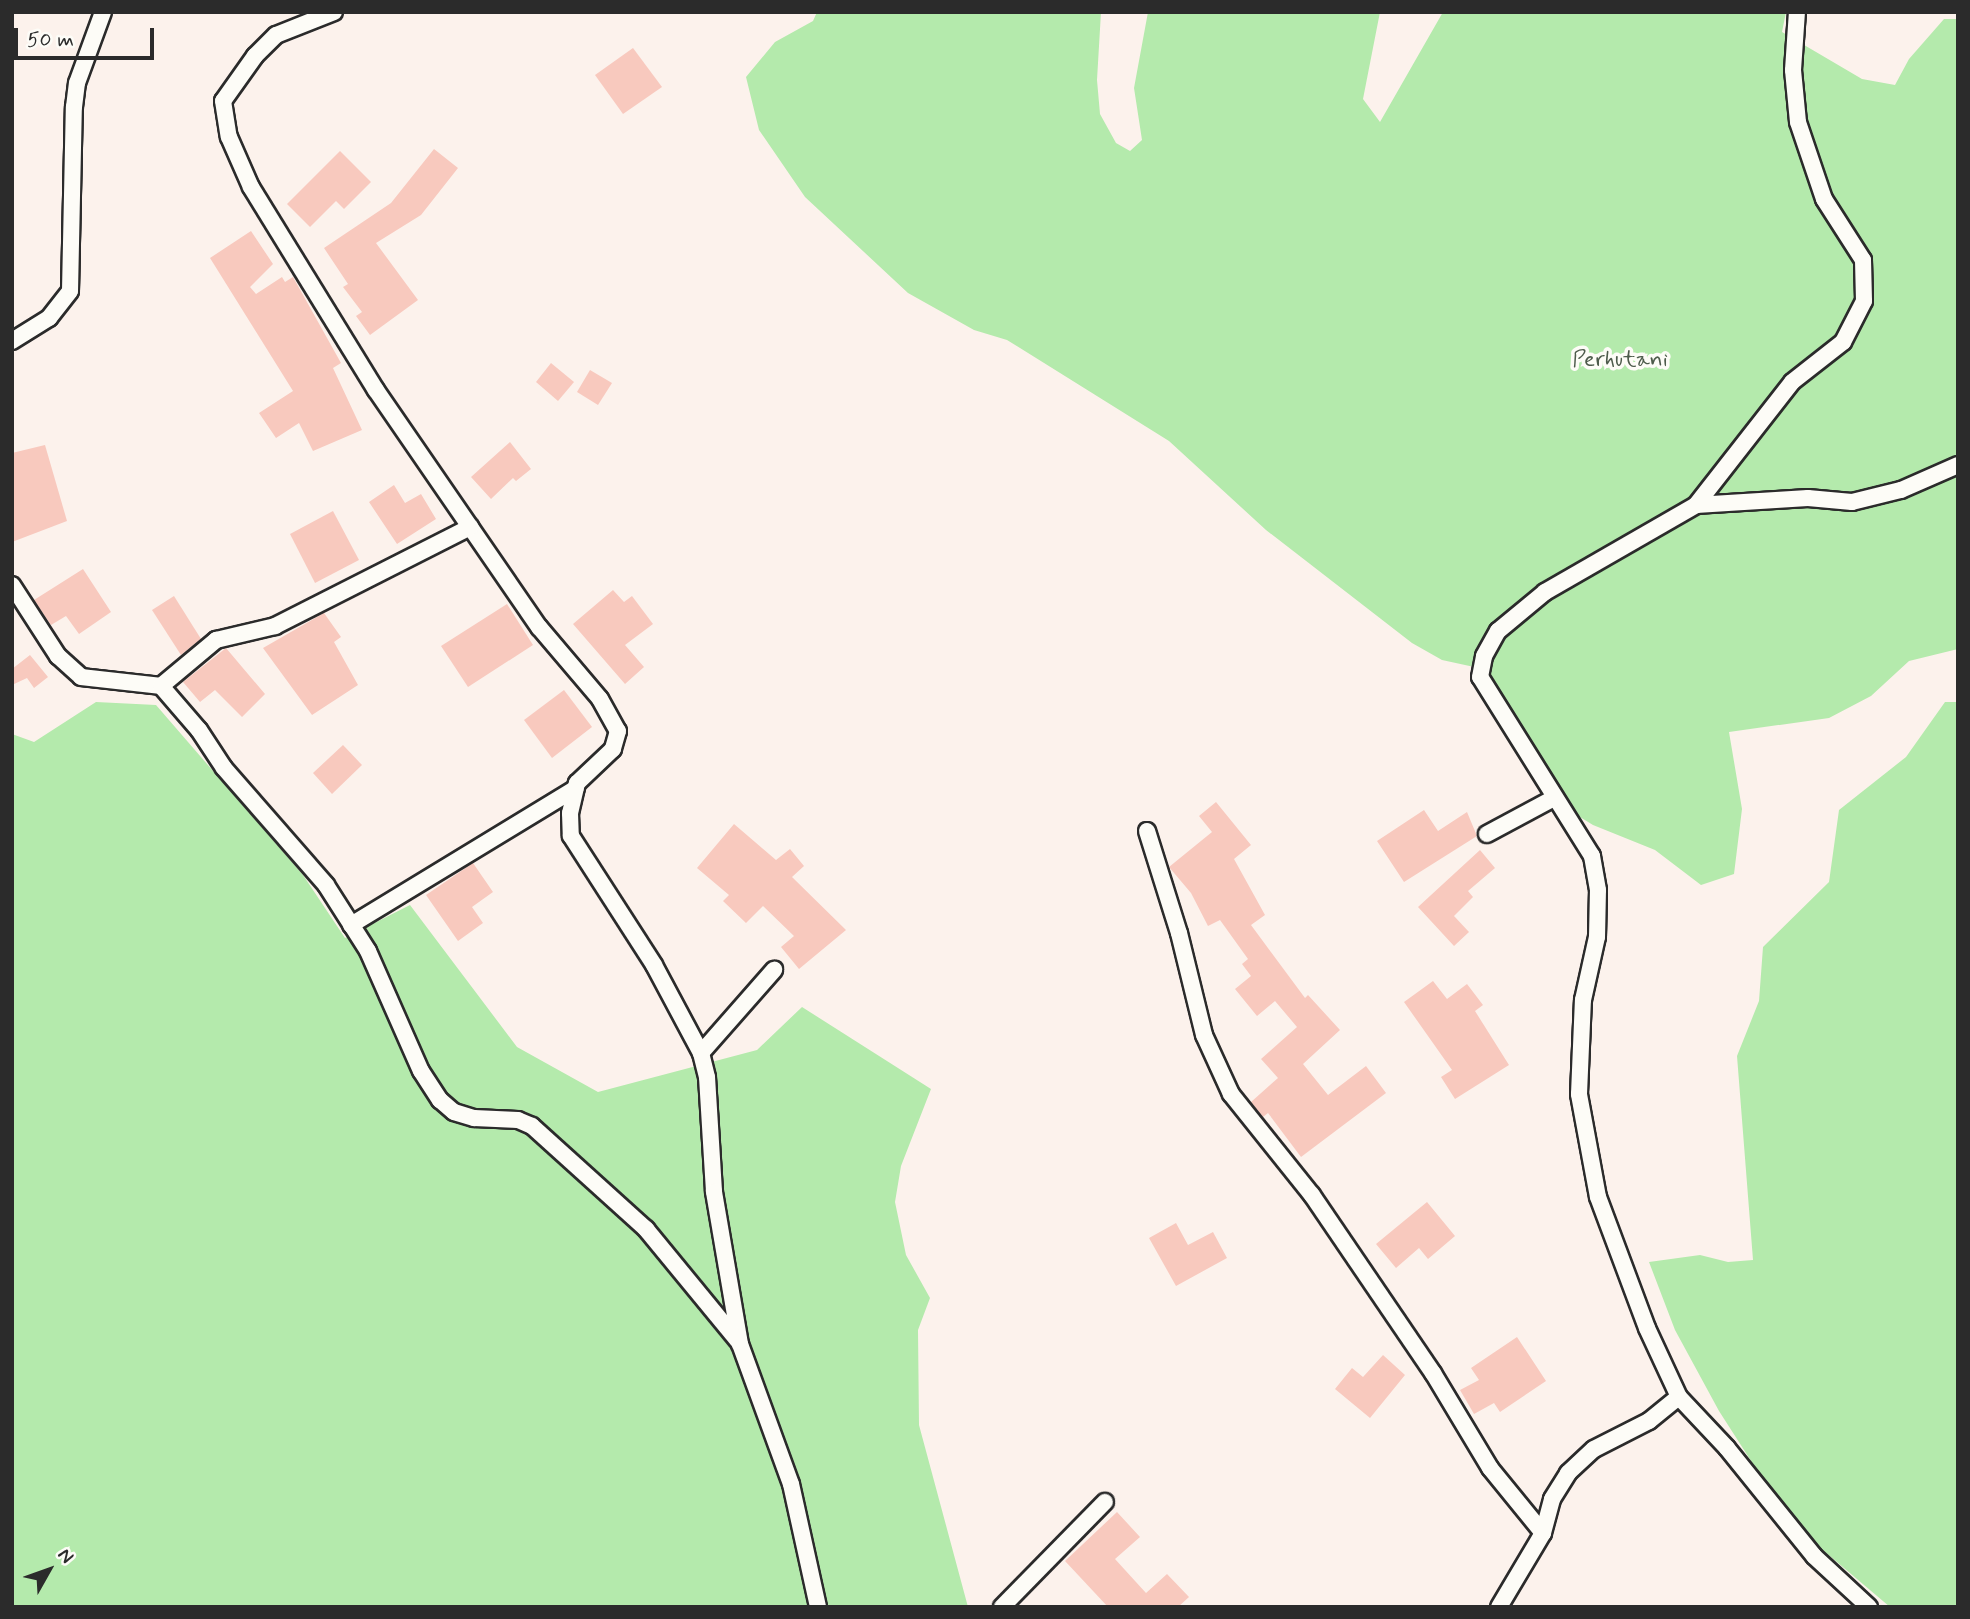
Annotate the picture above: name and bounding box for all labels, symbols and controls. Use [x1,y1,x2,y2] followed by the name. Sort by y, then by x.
[18,14,158,58] scale bar
[27,26,74,54] text: 50 m
[1572,346,1668,374] park label: Perhutani
[14,1535,84,1605] north arrow
[52,1543,79,1569] text: N

